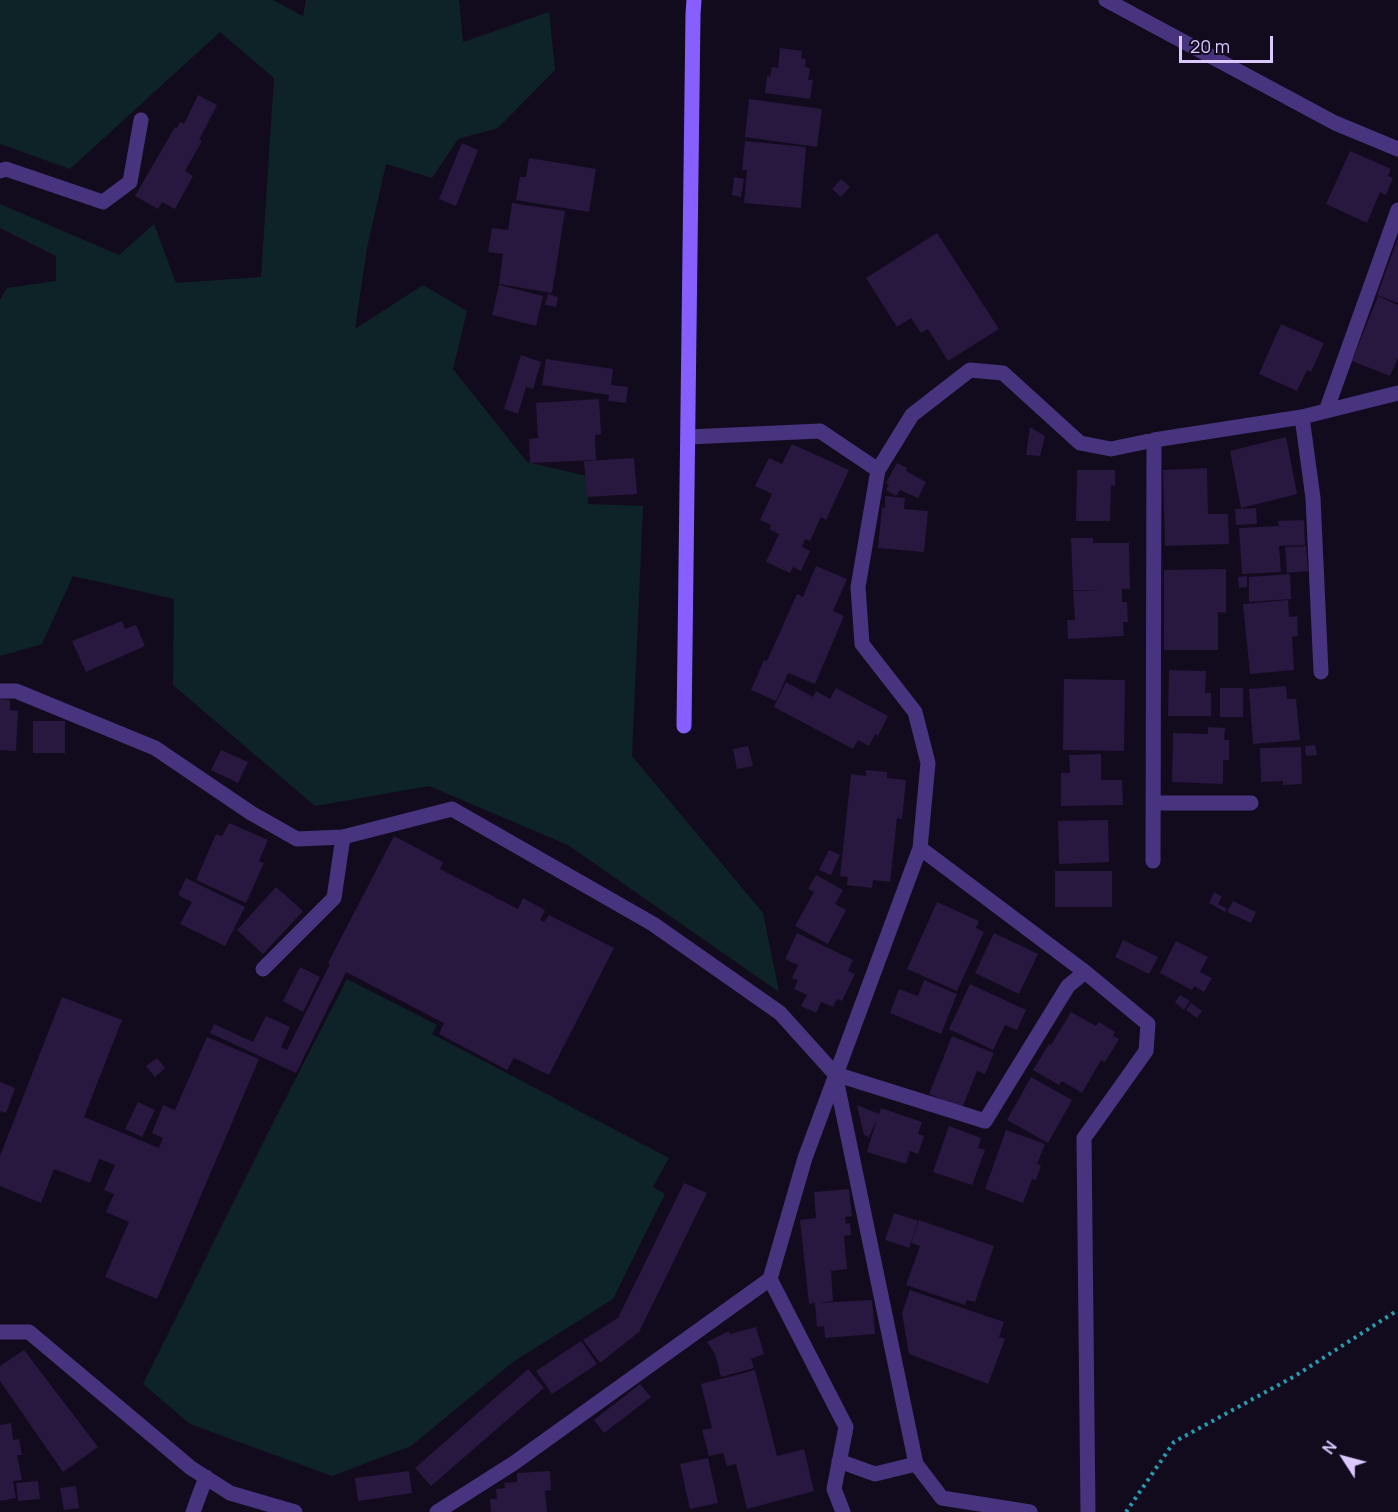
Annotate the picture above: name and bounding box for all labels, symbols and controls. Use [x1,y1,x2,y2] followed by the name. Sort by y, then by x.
[1182,24,1276,62] scale bar
[1190,34,1230,58] text: 20 m
[1314,1428,1374,1488] north arrow
[1317,1436,1342,1459] text: N

